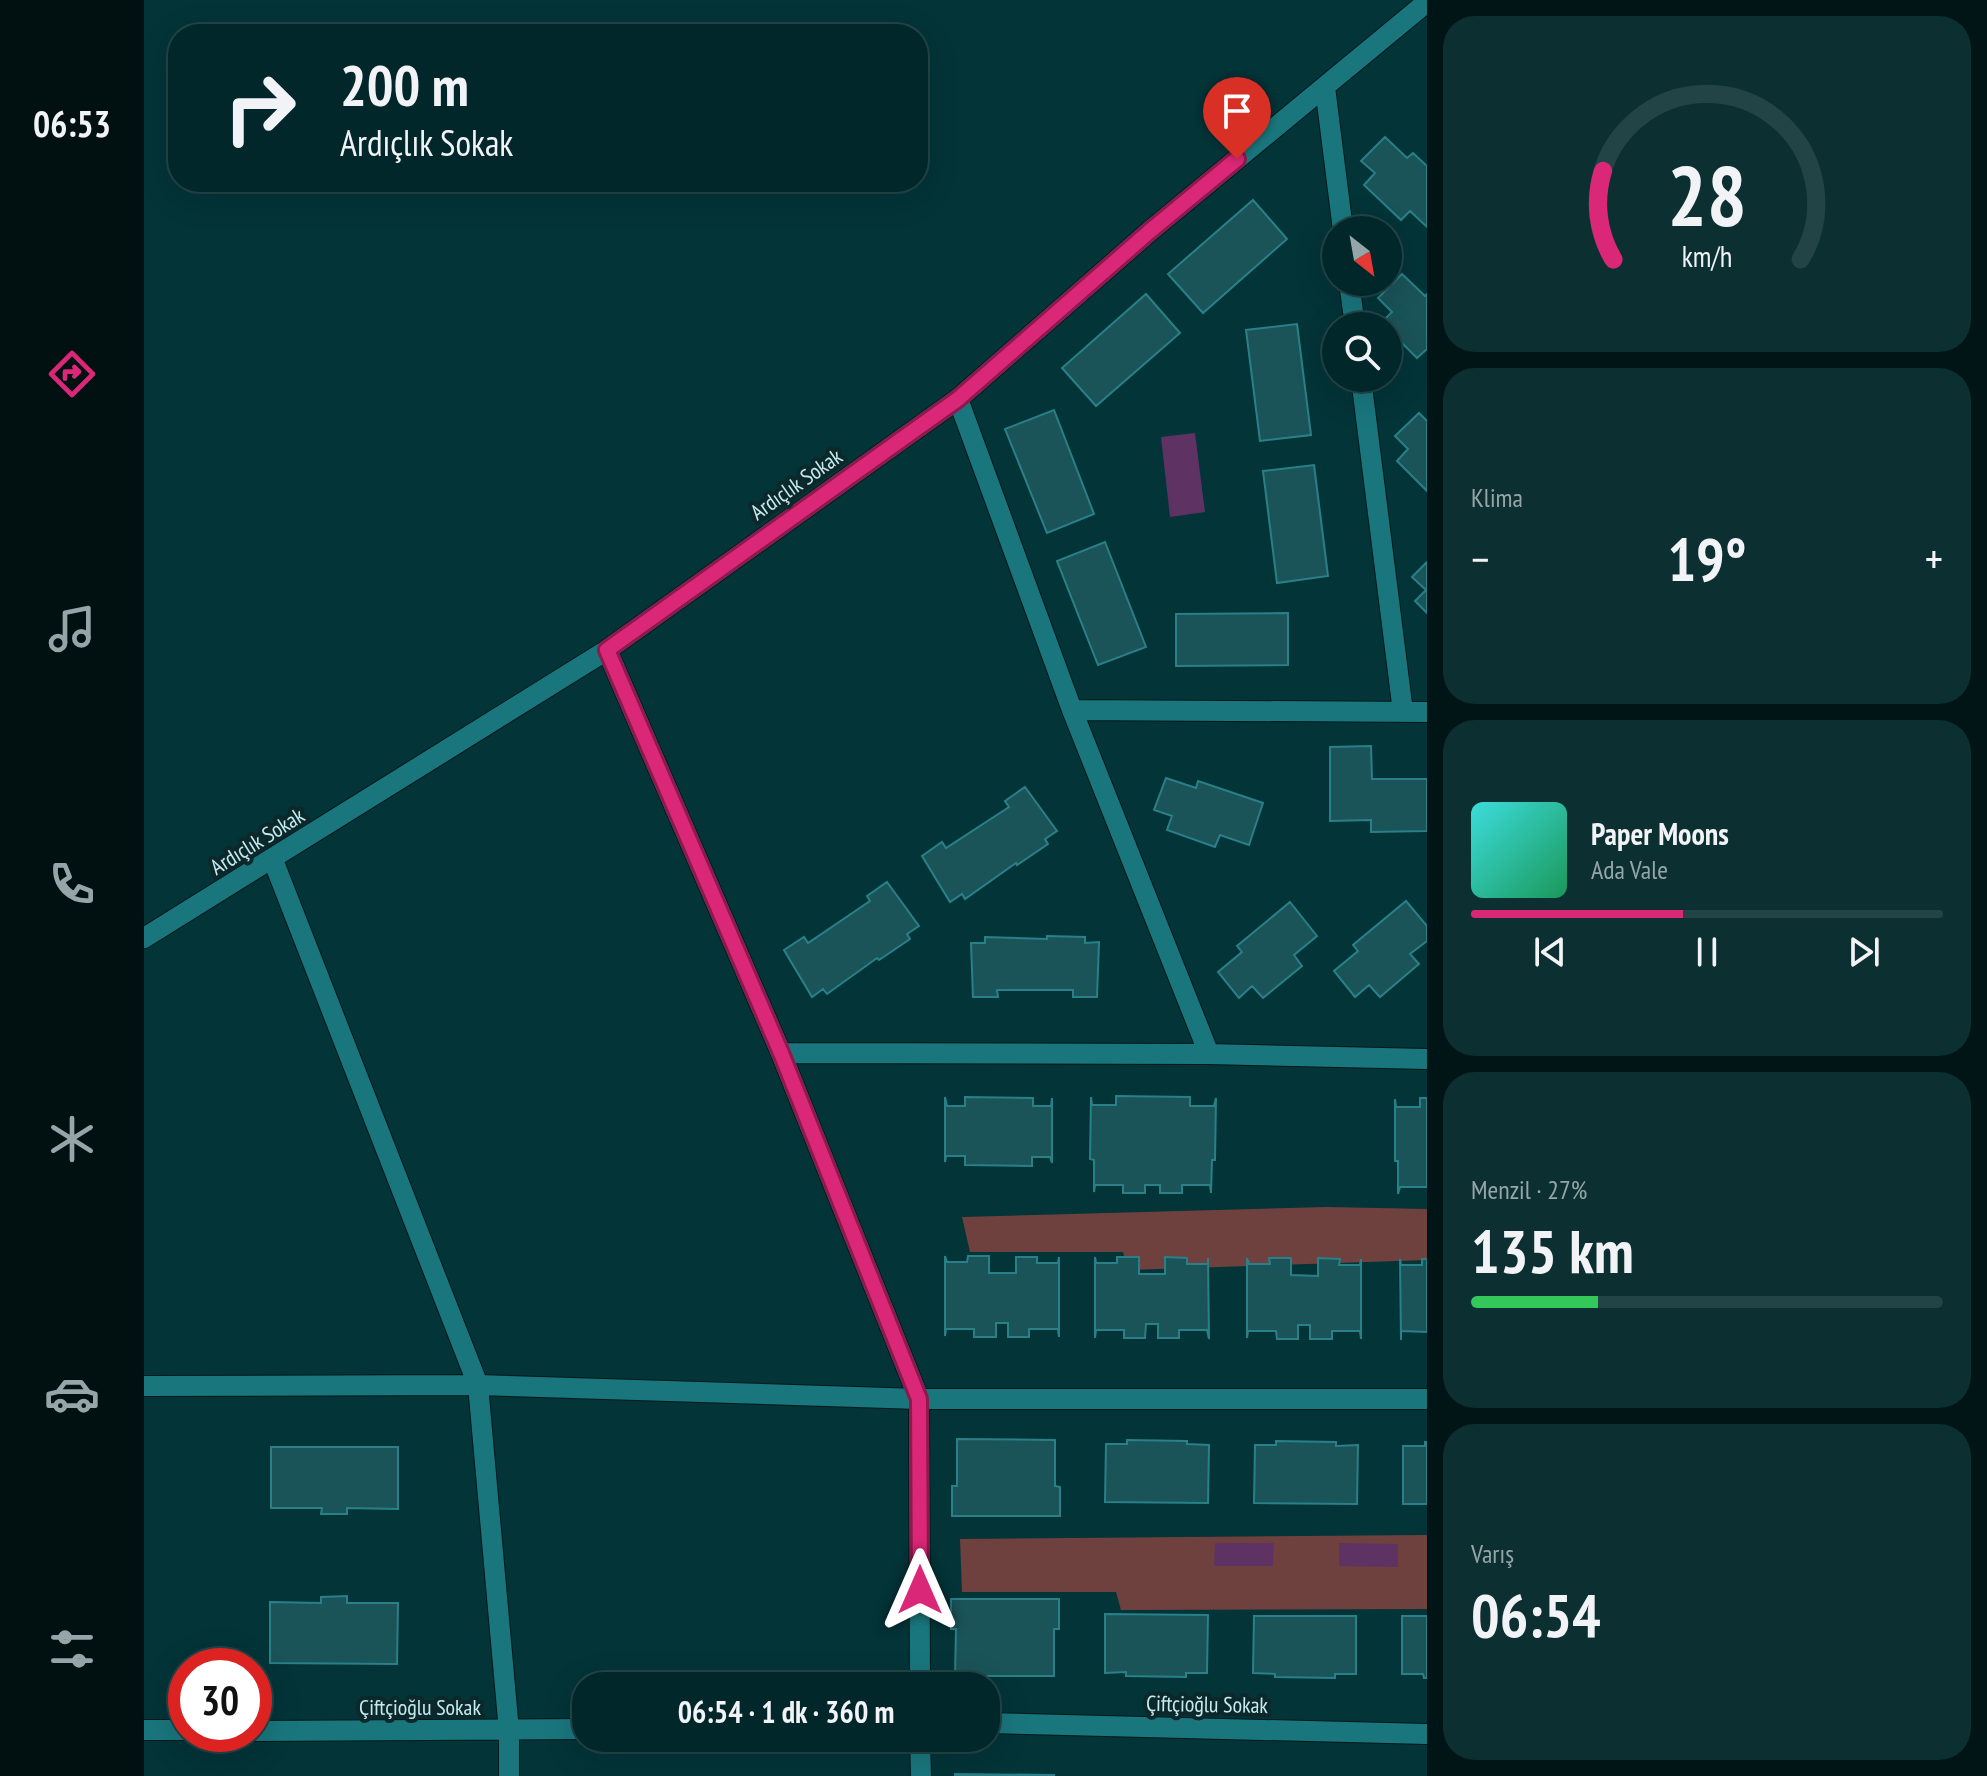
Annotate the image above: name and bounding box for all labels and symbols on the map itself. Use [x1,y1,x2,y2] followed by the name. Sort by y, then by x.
[1203,77,1271,159] pin
[1322,216,1402,296] north arrow
[745,442,848,526] street label: Ardıçlık Sokak
[205,801,310,881] street label: Ardıçlık Sokak
[878,1548,962,1632] position arrow
[168,1648,272,1752] speed limit sign: 30
[1146,1689,1269,1719] street label: Çiftçioğlu Sokak
[359,1693,481,1721] street label: Çiftçioğlu Sokak

